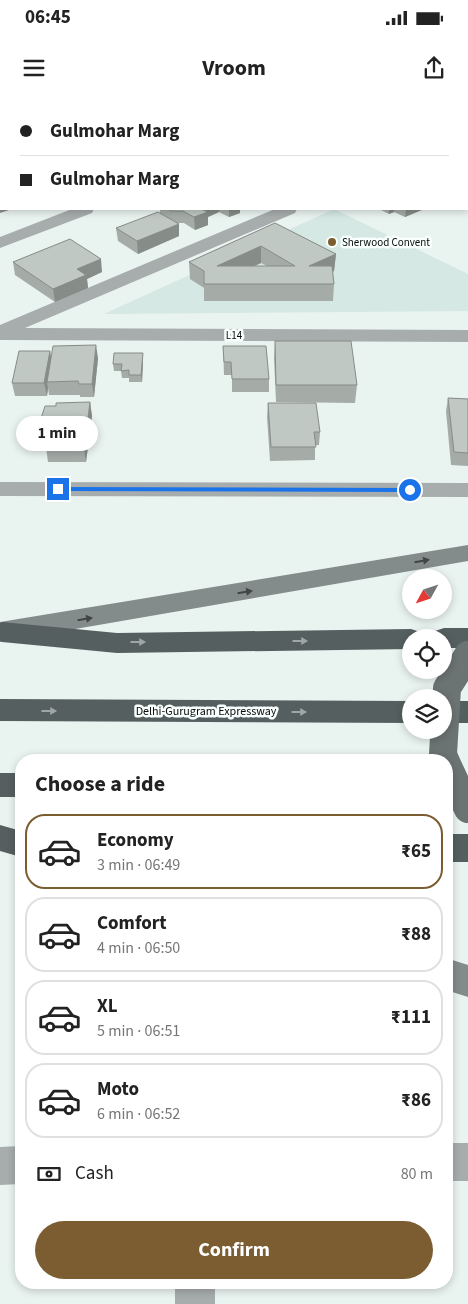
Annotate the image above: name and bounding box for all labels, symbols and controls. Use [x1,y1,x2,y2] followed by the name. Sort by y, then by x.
[25,4,71,31] text: 06:45
[202,52,266,84] text: Vroom
[20,54,48,82] icon: menu
[420,54,448,82] icon: share
[50,118,179,145] text: Gulmohar Marg
[50,166,179,193] text: Gulmohar Marg
[342,235,430,250] place label: Sherwood Convent
[326,236,338,248] marker: Sherwood Convent
[226,328,243,343] street label: L14
[17,416,99,452] callout: 1 min
[38,422,76,444] text: 1 min
[47,478,69,500] route end
[399,479,421,501] route start
[415,557,430,565] one-way arrow
[402,569,452,619] north arrow
[402,569,452,739] map controls
[238,588,254,596] one-way arrow
[77,614,93,622] one-way arrow
[402,629,452,679] button: locate
[293,637,309,645] one-way arrow
[130,638,146,646] one-way arrow
[402,689,452,739] button: layers
[136,703,277,720] street label: Delhi-Gurugram Expressway
[41,707,57,715] one-way arrow
[291,708,307,716] one-way arrow
[35,768,165,800] text: Choose a ride
[97,827,174,854] text: Economy
[37,829,82,874] icon: car
[401,838,431,865] text: ₹65
[97,854,180,876] text: 3 min · 06:49
[97,910,167,937] text: Comfort
[37,912,82,957] icon: car
[401,921,431,948] text: ₹88
[97,937,180,959] text: 4 min · 06:50
[97,993,118,1020] text: XL
[37,995,82,1040] icon: car
[391,1004,431,1031] text: ₹111
[97,1020,180,1042] text: 5 min · 06:51
[97,1076,139,1103] text: Moto
[37,1078,82,1123] icon: car
[401,1087,431,1114] text: ₹86
[97,1103,180,1125] text: 6 min · 06:52
[35,1160,63,1188] icon: cash
[75,1160,114,1187] text: Cash
[401,1163,433,1185] text: 80 m
[35,1221,433,1279] button: Confirm

